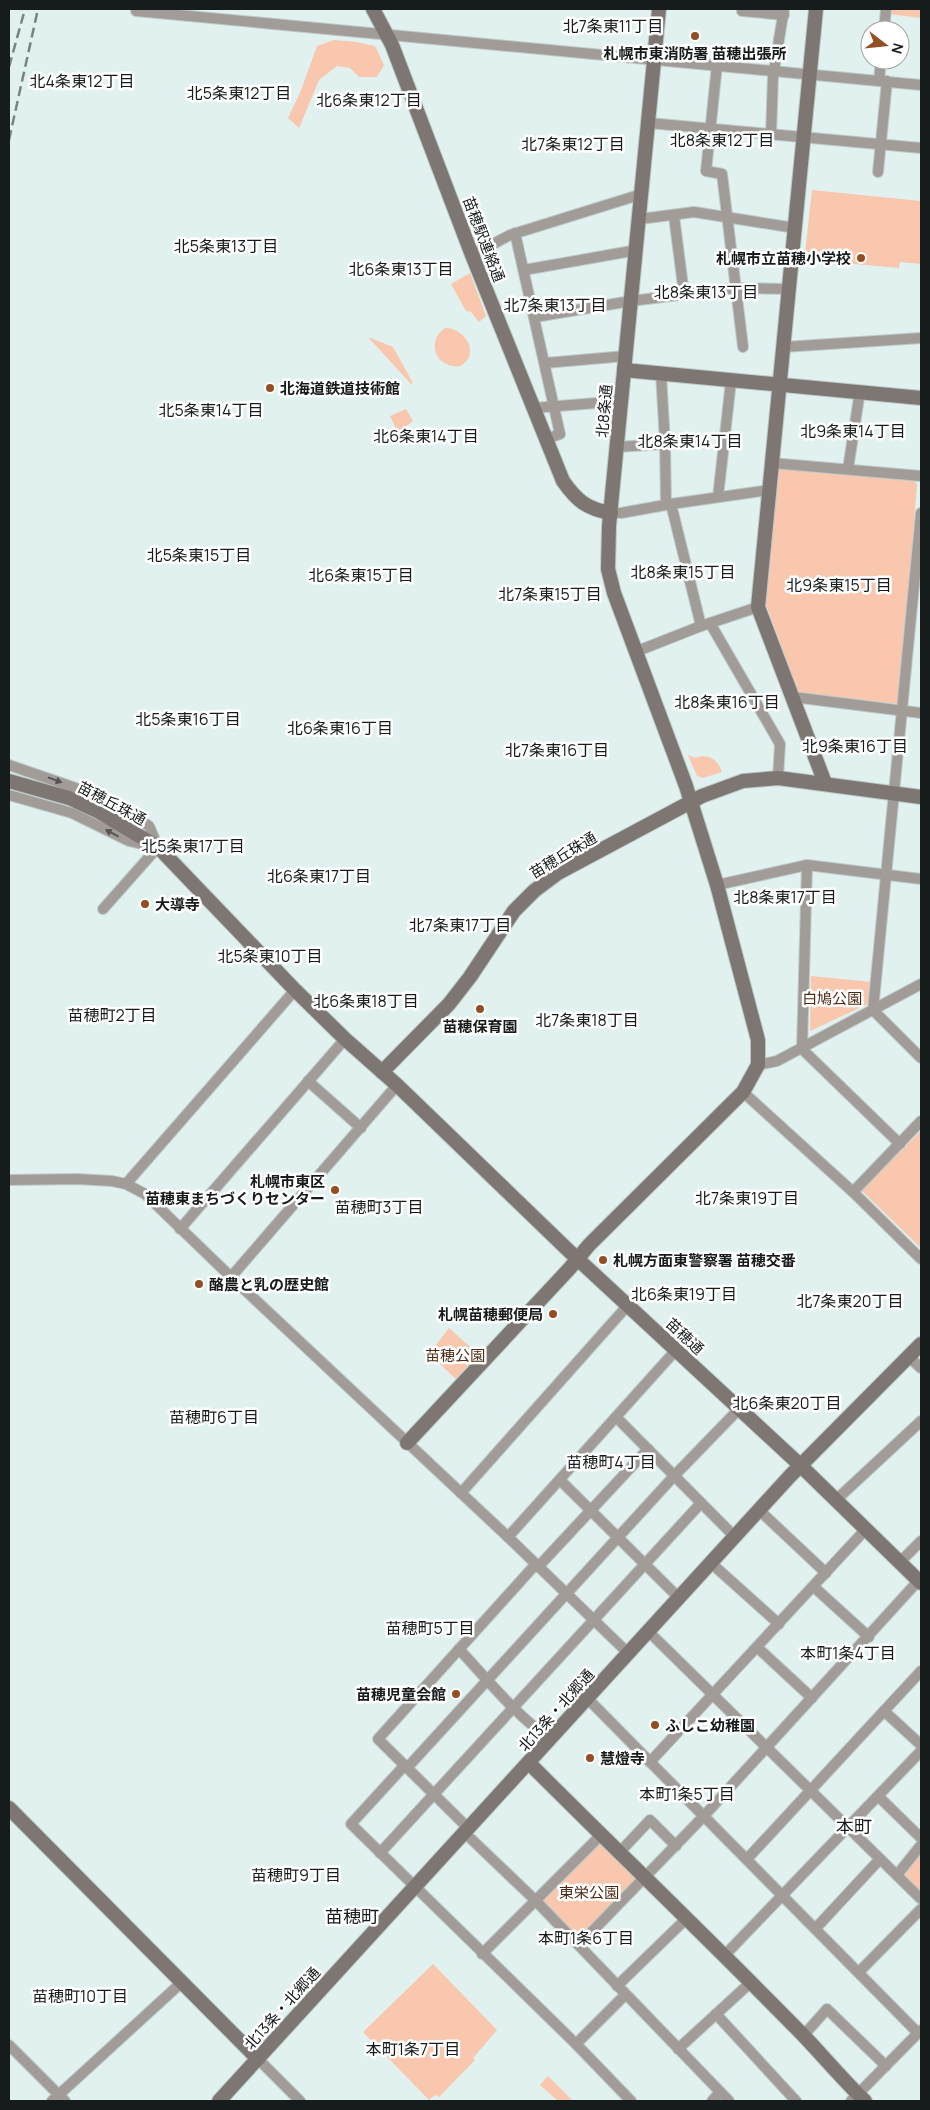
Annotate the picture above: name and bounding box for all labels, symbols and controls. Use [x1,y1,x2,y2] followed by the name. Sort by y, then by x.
[563,15,663,37] district label: 北7条東11丁目
[860,20,910,70] north arrow
[689,30,701,42] marker: 札幌市東消防署 苗穂出張所
[887,41,908,56] text: N
[603,43,787,64] place label: 札幌市東消防署 苗穂出張所
[30,70,134,92] district label: 北4条東12丁目
[187,82,291,104] district label: 北5条東12丁目
[316,89,422,111] district label: 北6条東12丁目
[670,129,774,151] district label: 北8条東12丁目
[521,133,625,155] district label: 北7条東12丁目
[458,193,510,285] street label: 苗穂駅連絡通
[174,235,278,257] district label: 北5条東13丁目
[716,248,851,269] place label: 札幌市立苗穂小学校
[855,252,867,264] marker: 札幌市立苗穂小学校
[348,258,454,280] district label: 北6条東13丁目
[654,281,758,303] district label: 北8条東13丁目
[503,294,607,316] district label: 北7条東13丁目
[280,378,400,399] place label: 北海道鉄道技術館
[264,382,276,394] marker: 北海道鉄道技術館
[591,383,617,439] street label: 北8条通
[159,399,263,421] district label: 北5条東14丁目
[800,420,906,442] district label: 北9条東14丁目
[373,425,479,447] district label: 北6条東14丁目
[638,430,742,452] district label: 北8条東14丁目
[147,544,251,566] district label: 北5条東15丁目
[631,561,735,583] district label: 北8条東15丁目
[308,564,414,586] district label: 北6条東15丁目
[786,574,892,596] district label: 北9条東15丁目
[498,583,602,605] district label: 北7条東15丁目
[674,691,780,713] district label: 北8条東16丁目
[135,708,241,730] district label: 北5条東16丁目
[287,717,393,739] district label: 北6条東16丁目
[802,735,908,757] district label: 北9条東16丁目
[505,739,609,761] district label: 北7条東16丁目
[48,776,63,784] one-way arrow
[74,776,150,830] street label: 苗穂丘珠通
[525,827,601,883] street label: 苗穂丘珠通
[105,829,120,837] one-way arrow
[141,835,245,857] district label: 北5条東17丁目
[267,865,371,887] district label: 北6条東17丁目
[733,886,837,908] district label: 北8条東17丁目
[155,894,200,915] place label: 大導寺
[139,898,151,910] marker: 大導寺
[409,914,511,936] district label: 北7条東17丁目
[217,945,323,967] district label: 北5条東10丁目
[802,988,862,1009] park label: 白鳩公園
[313,990,419,1012] district label: 北6条東18丁目
[474,1003,486,1015] marker: 苗穂保育園
[67,1004,157,1026] district label: 苗穂町2丁目
[535,1009,639,1031] district label: 北7条東18丁目
[442,1016,518,1037] place label: 苗穂保育園
[145,1171,325,1209] place label: 札幌市東区 苗穂東まちづくりセンター
[329,1184,341,1196] marker: 札幌市東区 苗穂東まちづくりセンター
[695,1187,799,1209] district label: 北7条東19丁目
[335,1196,423,1218] district label: 苗穂町3丁目
[613,1250,796,1271] place label: 札幌方面東警察署 苗穂交番
[597,1254,609,1266] marker: 札幌方面東警察署 苗穂交番
[209,1274,329,1295] place label: 酪農と乳の歴史館
[193,1278,205,1290] marker: 酪農と乳の歴史館
[631,1283,737,1305] district label: 北6条東19丁目
[797,1290,903,1312] district label: 北7条東20丁目
[438,1304,543,1325] place label: 札幌苗穂郵便局
[547,1308,559,1320] marker: 札幌苗穂郵便局
[661,1313,709,1359] street label: 苗穂通
[425,1345,485,1366] park label: 苗穂公園
[733,1392,841,1414] district label: 北6条東20丁目
[169,1406,259,1428] district label: 苗穂町6丁目
[566,1451,656,1473] district label: 苗穂町4丁目
[385,1617,475,1639] district label: 苗穂町5丁目
[800,1642,896,1664] district label: 本町1条4丁目
[513,1664,599,1756] street label: 北13条・北郷通
[356,1684,446,1705] place label: 苗穂児童会館
[450,1688,462,1700] marker: 苗穂児童会館
[665,1715,755,1736] place label: ふしこ幼稚園
[649,1719,661,1731] marker: ふしこ幼稚園
[600,1748,645,1769] place label: 慧燈寺
[584,1752,596,1764] marker: 慧燈寺
[639,1783,735,1805] district label: 本町1条5丁目
[836,1814,872,1838] district label: 本町
[251,1864,341,1886] district label: 苗穂町9丁目
[559,1882,619,1903] park label: 東栄公園
[325,1904,379,1928] district label: 苗穂町
[538,1927,634,1949] district label: 本町1条6丁目
[239,1962,325,2054] street label: 北13条・北郷通
[32,1985,128,2007] district label: 苗穂町10丁目
[366,2038,460,2060] district label: 本町1条7丁目

